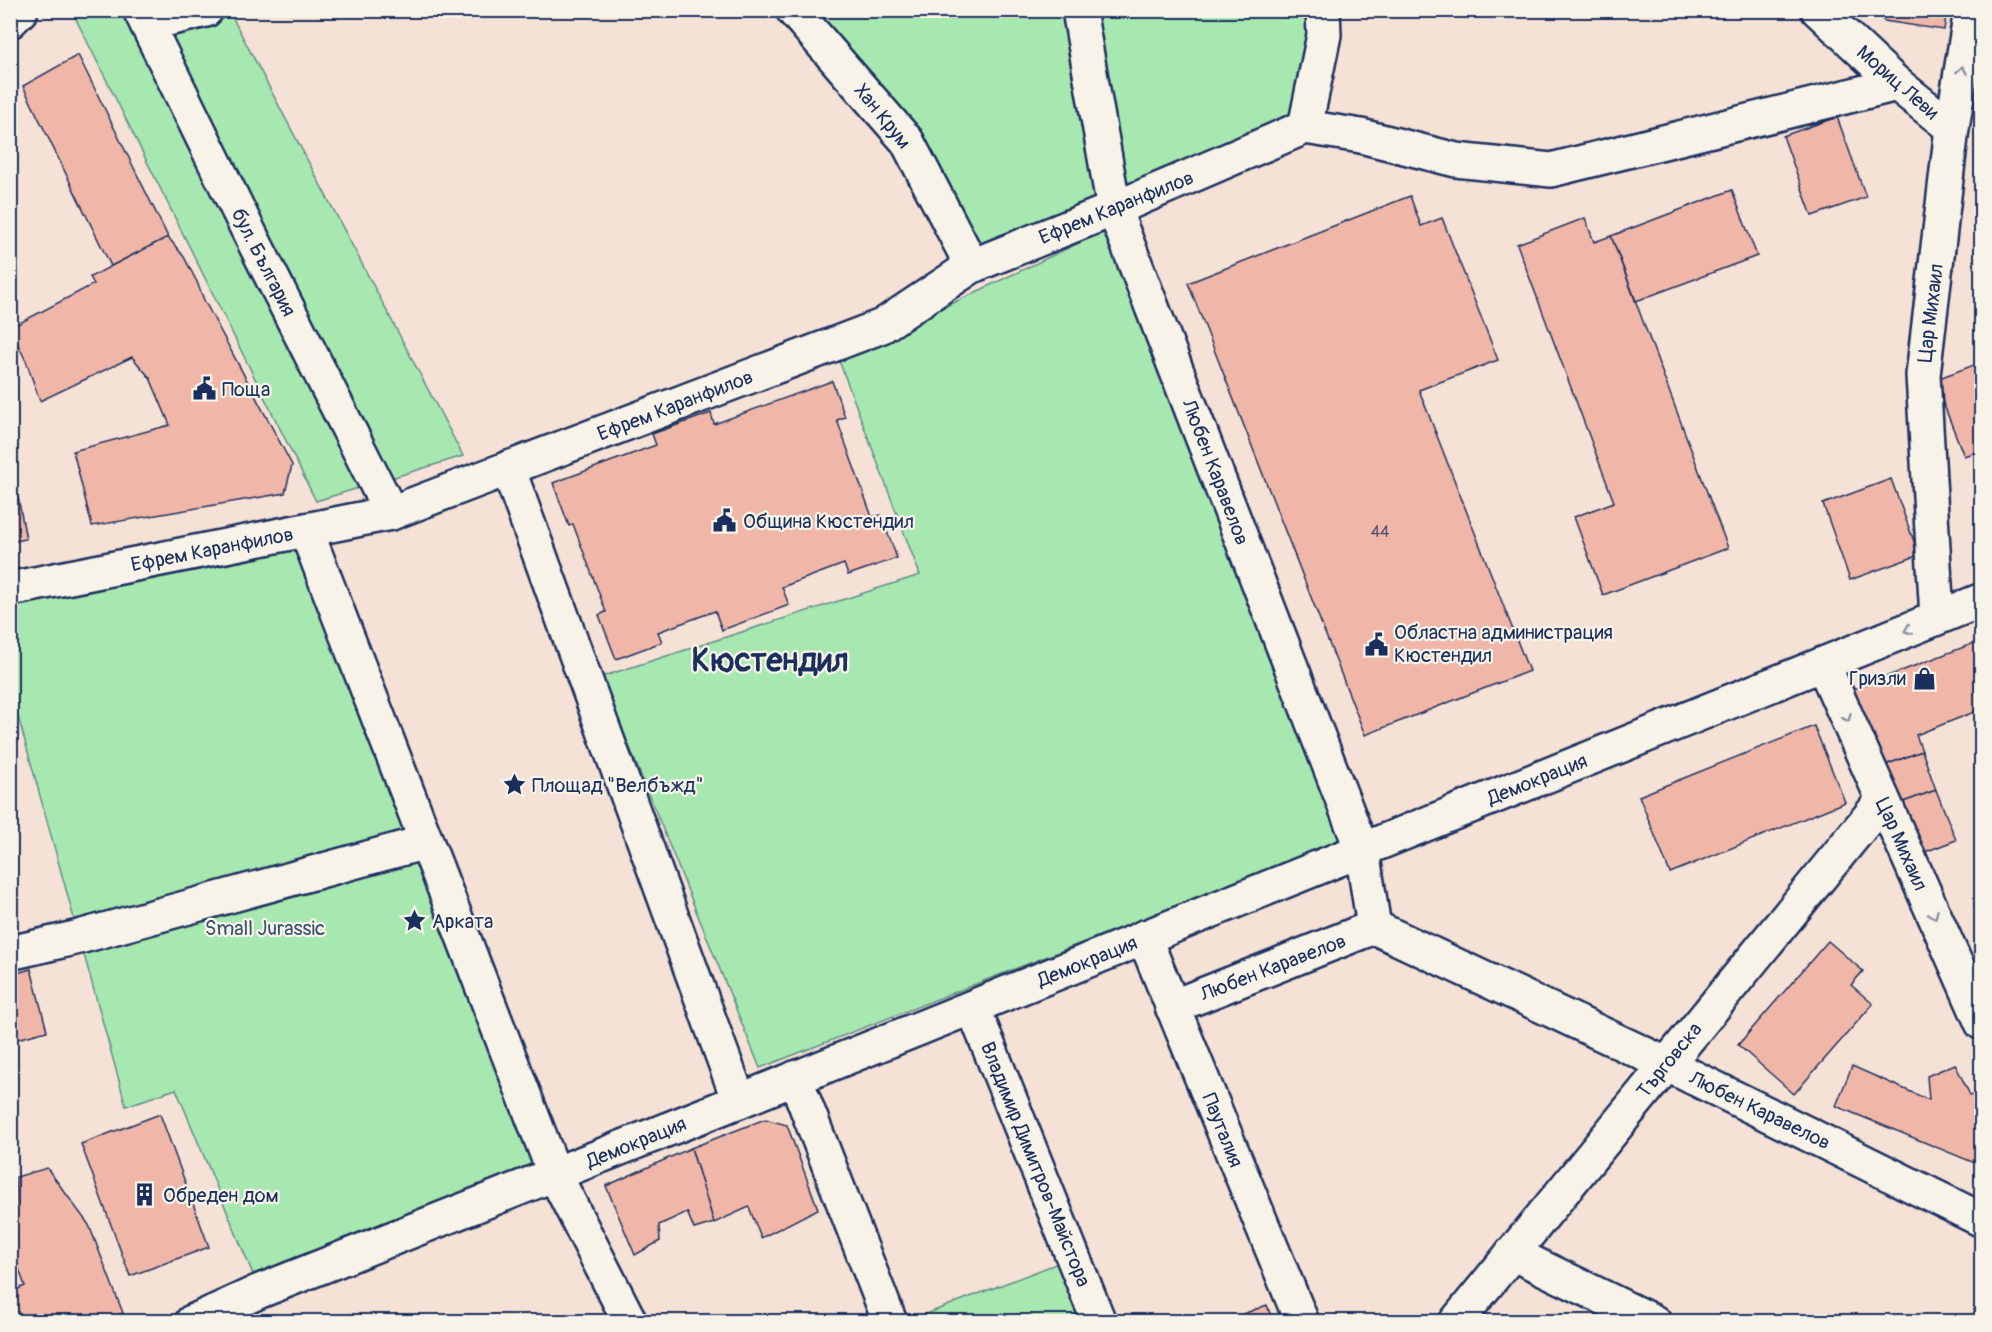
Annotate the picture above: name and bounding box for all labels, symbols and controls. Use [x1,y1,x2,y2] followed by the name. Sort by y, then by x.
[1851,40,1944,125] street label: Мориц Леви
[1955,66,1967,75] one-way arrow
[849,79,917,154] street label: Хан Крум
[1035,165,1197,250] street label: Ефрем Каранфилов
[226,204,301,320] street label: бул. България
[1912,262,1949,364] street label: Цар Михаил
[594,364,757,447] street label: Ефрем Каранфилов
[191,376,217,402] public building icon: Поща
[222,377,270,402] place label: Поща
[1176,395,1255,549] street label: Любен Kаравелов
[712,508,738,534] public building icon: Община Кюстендил
[743,509,914,534] place label: Община Кюстендил
[129,521,295,578] street label: Ефрем Каранфилов
[1371,522,1389,542] house number: 44
[1394,620,1613,668] place label: Областна администрация Кюстендил
[1903,623,1914,635] one-way arrow
[1363,631,1389,657] public building icon: Областна администрация Кюстендил
[692,641,849,681] district label: Кюстендил
[1911,665,1937,691] shop icon: Гризли
[1849,666,1906,691] place label: Гризли
[1839,711,1851,722] one-way arrow
[1483,748,1591,811] street label: Демокрация
[501,772,527,798] place icon: Площад "Велбъжд"
[532,773,704,798] place label: Площад "Велбъжд"
[1870,794,1933,895] street label: Цар Михаил
[401,908,427,934] place icon: Арката
[432,909,493,934] place label: Арката
[1927,909,1939,920] one-way arrow
[205,916,325,941] park label: Small Jurassic
[1196,928,1350,1007] street label: Любен Kаравелов
[1033,930,1141,993] street label: Демокрация
[1631,1017,1707,1103] street label: Търговска
[975,1038,1096,1290] street label: Владимир Димитров-Майстора
[1684,1065,1835,1155] street label: Любен Kаравелов
[1196,1089,1249,1171] street label: Пауталия
[582,1111,690,1174] street label: Демокрация
[132,1182,158,1208] building icon: Обреден дом
[163,1183,279,1208] place label: Обреден дом

